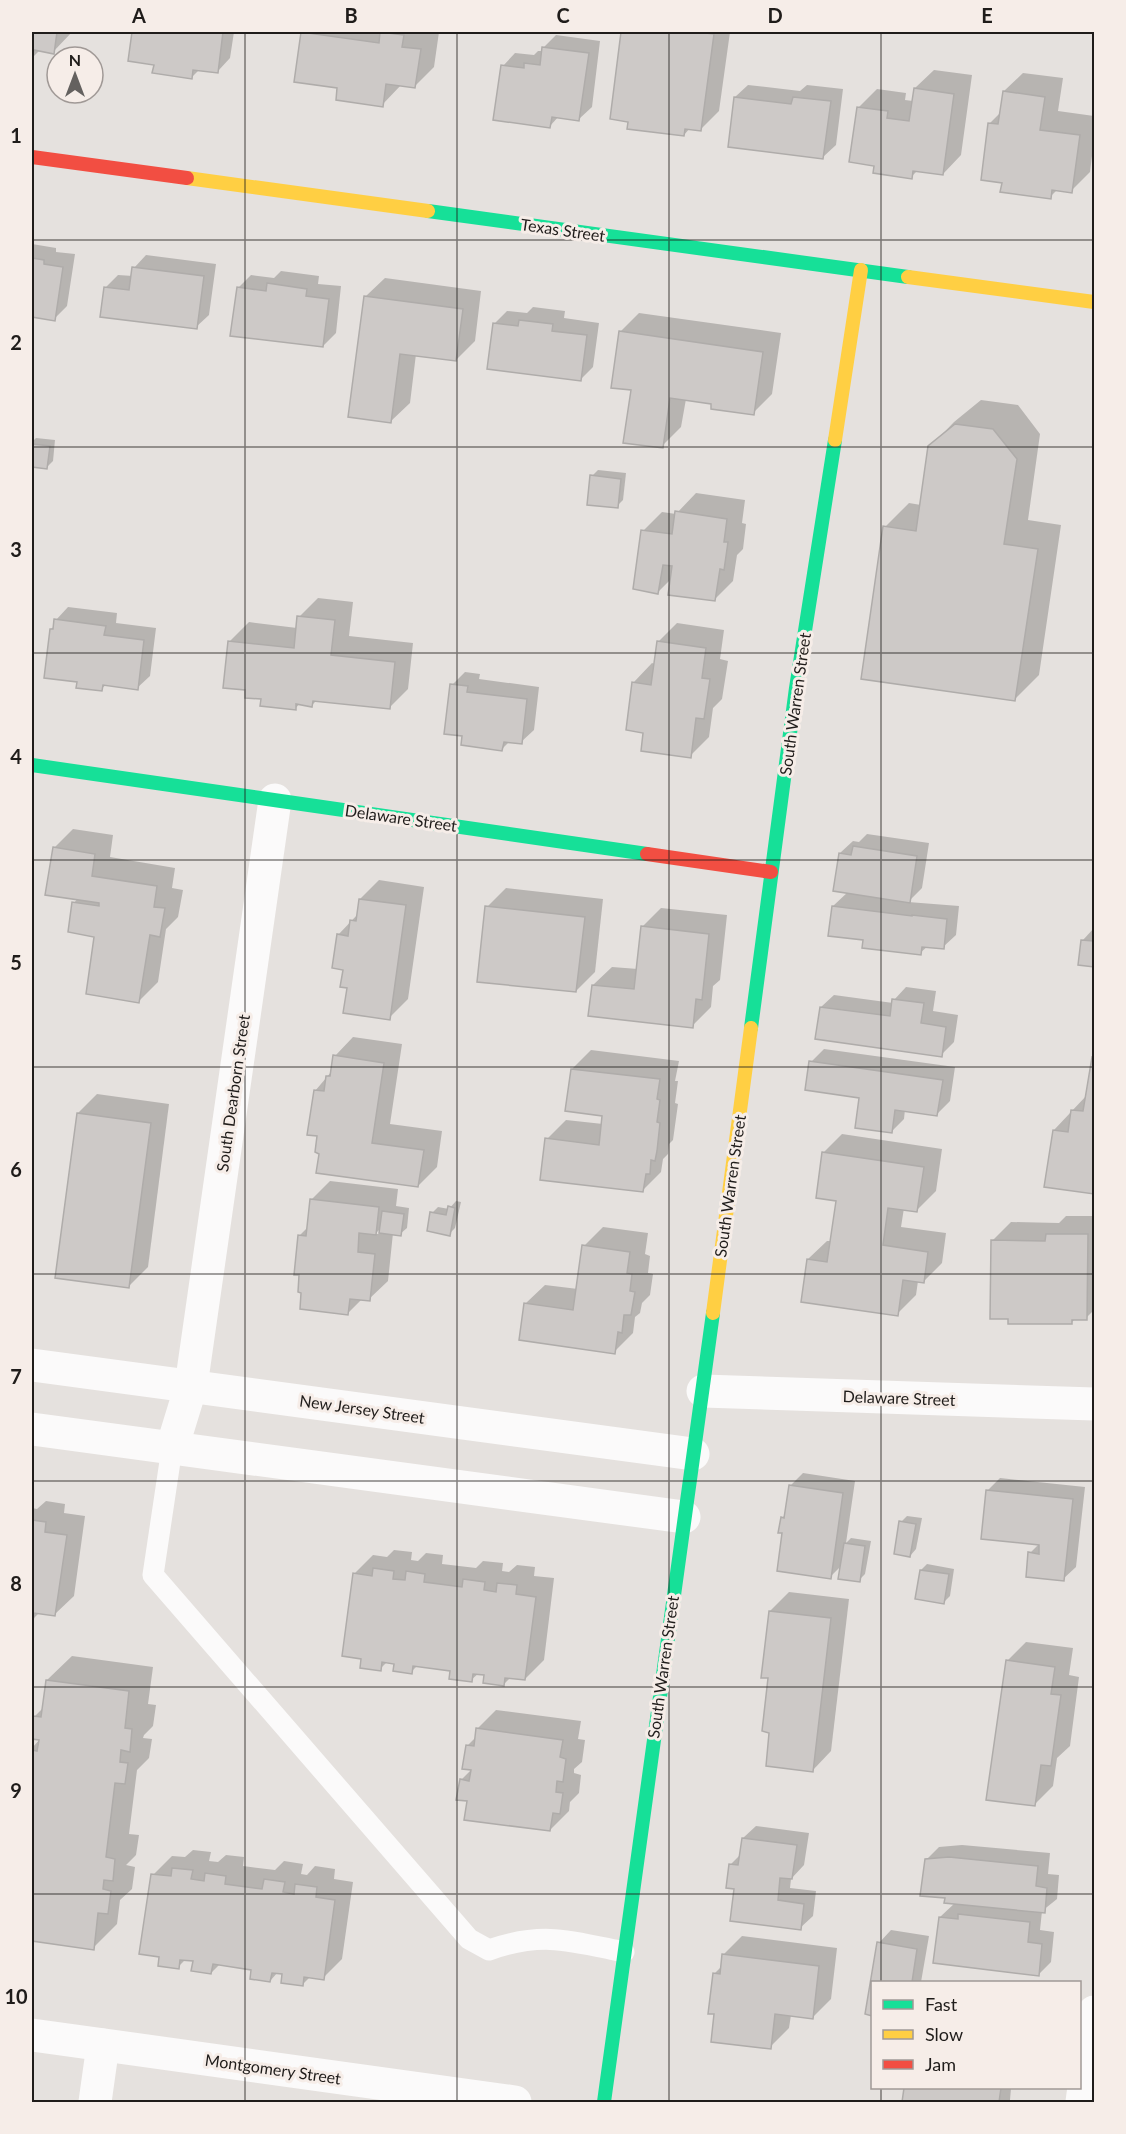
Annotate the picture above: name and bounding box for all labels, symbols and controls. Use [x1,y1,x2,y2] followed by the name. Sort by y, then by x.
[131,3,146,27] text: A
[344,3,358,27] text: B
[556,3,570,27] text: C
[767,3,783,27] text: D
[981,3,993,27] text: E
[45,45,105,105] north arrow
[69,50,81,69] text: N
[10,123,22,147] text: 1
[520,214,607,245] street label: Texas Street
[10,330,22,354] text: 2
[10,537,22,561] text: 3
[775,631,814,776] street label: South Warren Street
[10,744,22,768] text: 4
[344,800,458,835] street label: Delaware Street
[10,950,22,974] text: 5
[212,1013,253,1173] street label: South Dearborn Street
[710,1113,749,1258] street label: South Warren Street
[10,1157,22,1181] text: 6
[10,1364,22,1388] text: 7
[842,1386,956,1409] street label: Delaware Street
[298,1390,426,1427] street label: New Jersey Street
[10,1571,22,1595] text: 8
[643,1594,682,1739] street label: South Warren Street
[10,1778,22,1802] text: 9
[871,1981,1081,2089] legend
[4,1984,28,2008] text: 10
[925,1993,958,2015] text: Fast
[925,2023,963,2045] text: Slow
[204,2050,342,2087] street label: Montgomery Street
[925,2053,956,2075] text: Jam

